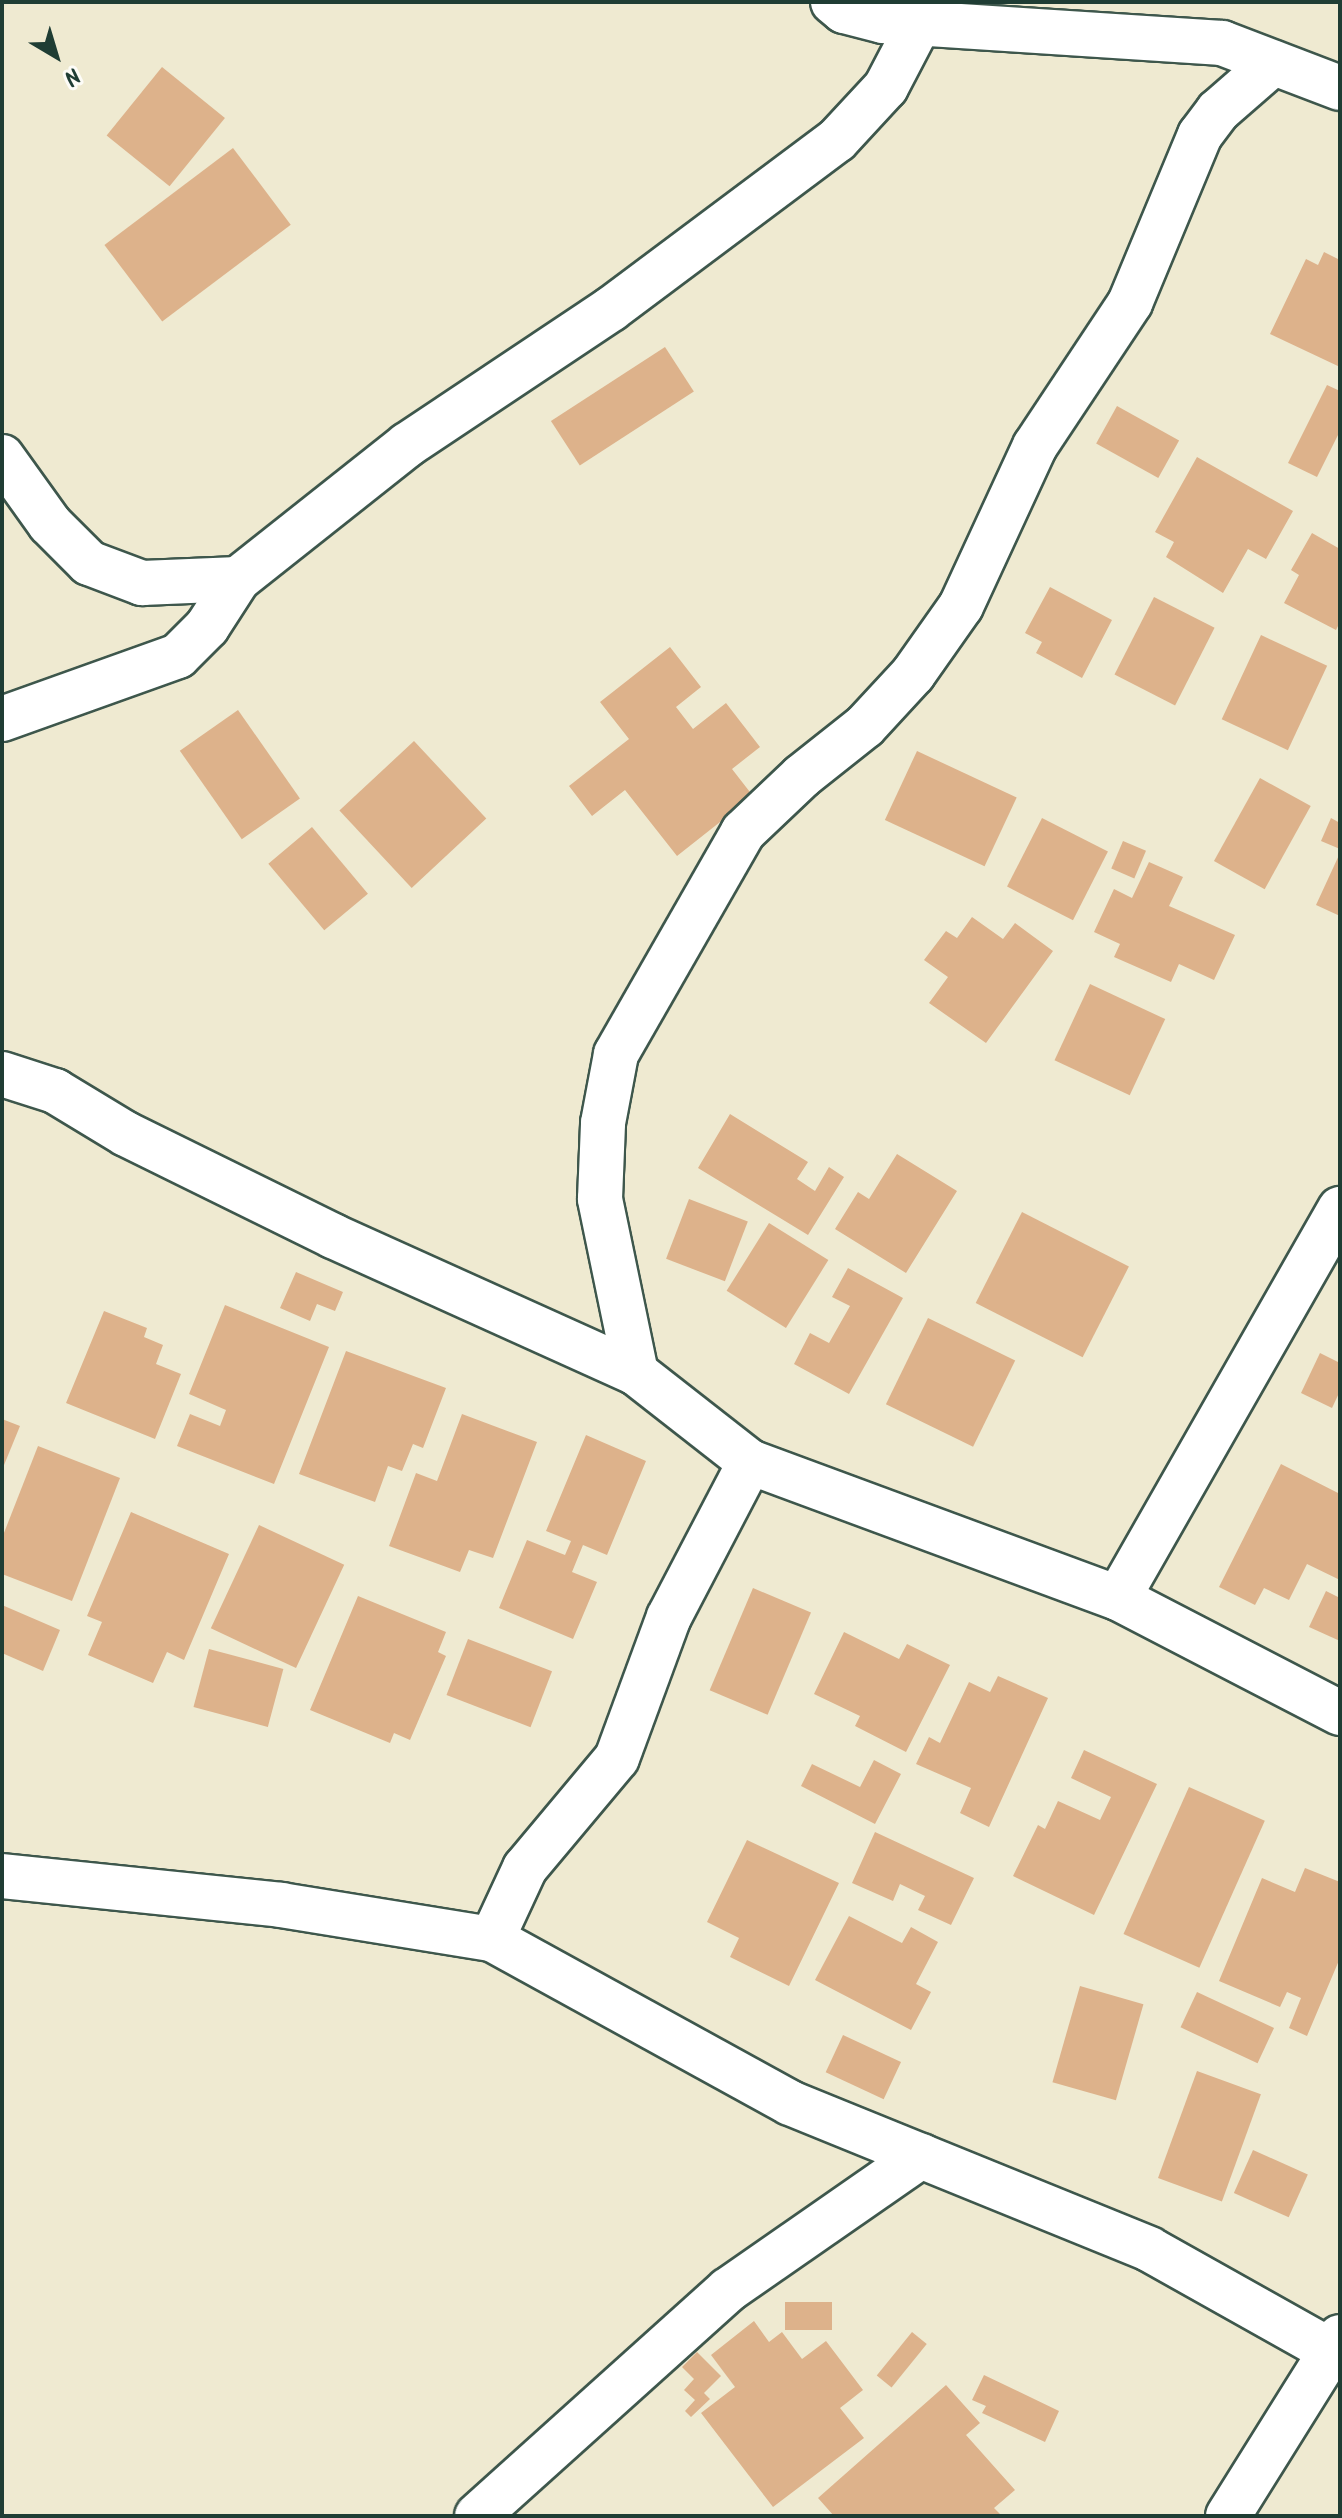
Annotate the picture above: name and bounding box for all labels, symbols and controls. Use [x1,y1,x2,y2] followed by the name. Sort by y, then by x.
[16,16,96,96] north arrow
[55,57,87,93] text: N

